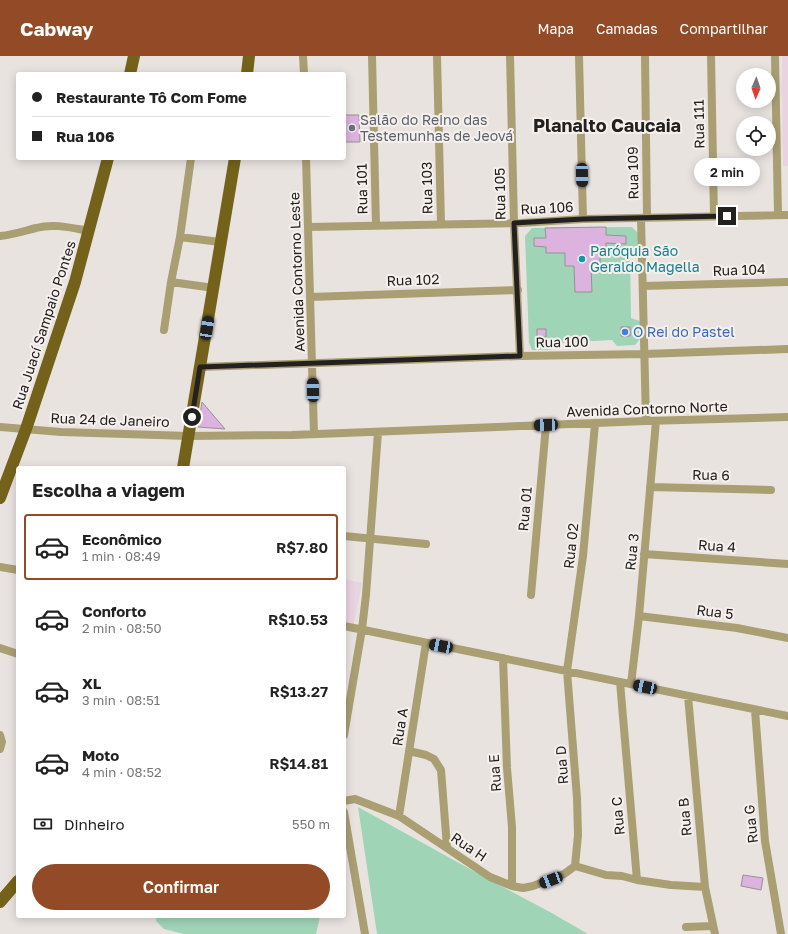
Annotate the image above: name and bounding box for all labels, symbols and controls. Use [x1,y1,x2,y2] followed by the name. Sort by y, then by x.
[20,17,94,40] text: Cabway
[537,20,574,37] text: Mapa
[596,20,658,37] text: Camadas
[680,20,768,37] text: Compartilhar
[736,68,776,108] north arrow
[736,68,776,156] map controls
[56,88,247,106] text: Restaurante Tô Com Fome
[690,99,707,149] street label: Rua 111
[360,111,513,144] place label: Salão do Reino das Testemunhas de Jeová
[533,114,681,136] district label: Planalto Caucaia
[736,116,776,156] button: locate
[347,123,357,133] marker: Salão do Reino das Testemunhas de Jeová
[56,127,115,145] text: Rua 106
[624,146,641,200] street label: Rua 109
[694,158,760,186] callout: 2 min
[418,161,435,215] street label: Rua 103
[353,163,370,215] street label: Rua 101
[576,163,588,187] car
[710,164,744,180] text: 2 min
[491,168,508,221] street label: Rua 105
[285,192,308,352] street label: Avenida Contorno Leste
[520,198,574,217] street label: Rua 106
[718,207,736,225] route end
[8,238,79,411] street label: Rua Juací Sampaio Pontes
[590,242,700,275] place label: Paróquia São Geraldo Magella
[577,254,587,264] marker: Paróquia São Geraldo Magella
[712,260,766,279] street label: Rua 104
[386,270,440,289] street label: Rua 102
[199,315,215,341] car
[633,323,735,340] place label: O Rei do Pastel
[620,327,630,337] marker: O Rei do Pastel
[535,333,589,350] street label: Rua 100
[307,378,319,402] car
[566,397,728,420] street label: Avenida Contorno Norte
[183,408,201,426] route start
[50,409,170,430] street label: Rua 24 de Janeiro
[534,419,558,431] car
[692,466,730,483] street label: Rua 6
[32,479,185,501] text: Escolha a viagem
[514,486,535,532] street label: Rua 01
[560,522,581,570] street label: Rua 02
[34,529,70,565] icon: car
[82,530,162,548] text: Econômico
[621,533,642,571] street label: Rua 3
[698,536,736,555] street label: Rua 4
[276,538,328,556] text: R$7.80
[82,548,161,564] text: 1 min · 08:49
[34,601,70,637] icon: car
[696,601,735,622] street label: Rua 5
[82,602,146,620] text: Conforto
[268,610,328,628] text: R$10.53
[82,620,162,636] text: 2 min · 08:50
[428,638,454,654] car
[34,673,70,709] icon: car
[82,674,101,692] text: XL
[632,679,658,695] car
[269,682,328,700] text: R$13.27
[82,692,160,708] text: 3 min · 08:51
[388,706,411,747] street label: Rua A
[34,745,70,781] icon: car
[552,745,571,785] street label: Rua D
[82,746,119,764] text: Moto
[269,754,328,772] text: R$14.81
[485,754,504,792] street label: Rua E
[82,764,162,780] text: 4 min · 08:52
[607,796,628,836] street label: Rua C
[674,797,695,837] street label: Rua B
[740,804,761,844] street label: Rua G
[32,813,54,835] icon: cash
[64,815,124,833] text: Dinheiro
[292,816,330,832] text: 550 m
[448,828,491,865] street label: Rua H
[32,864,330,910] button: Confirmar
[538,870,564,890] car

